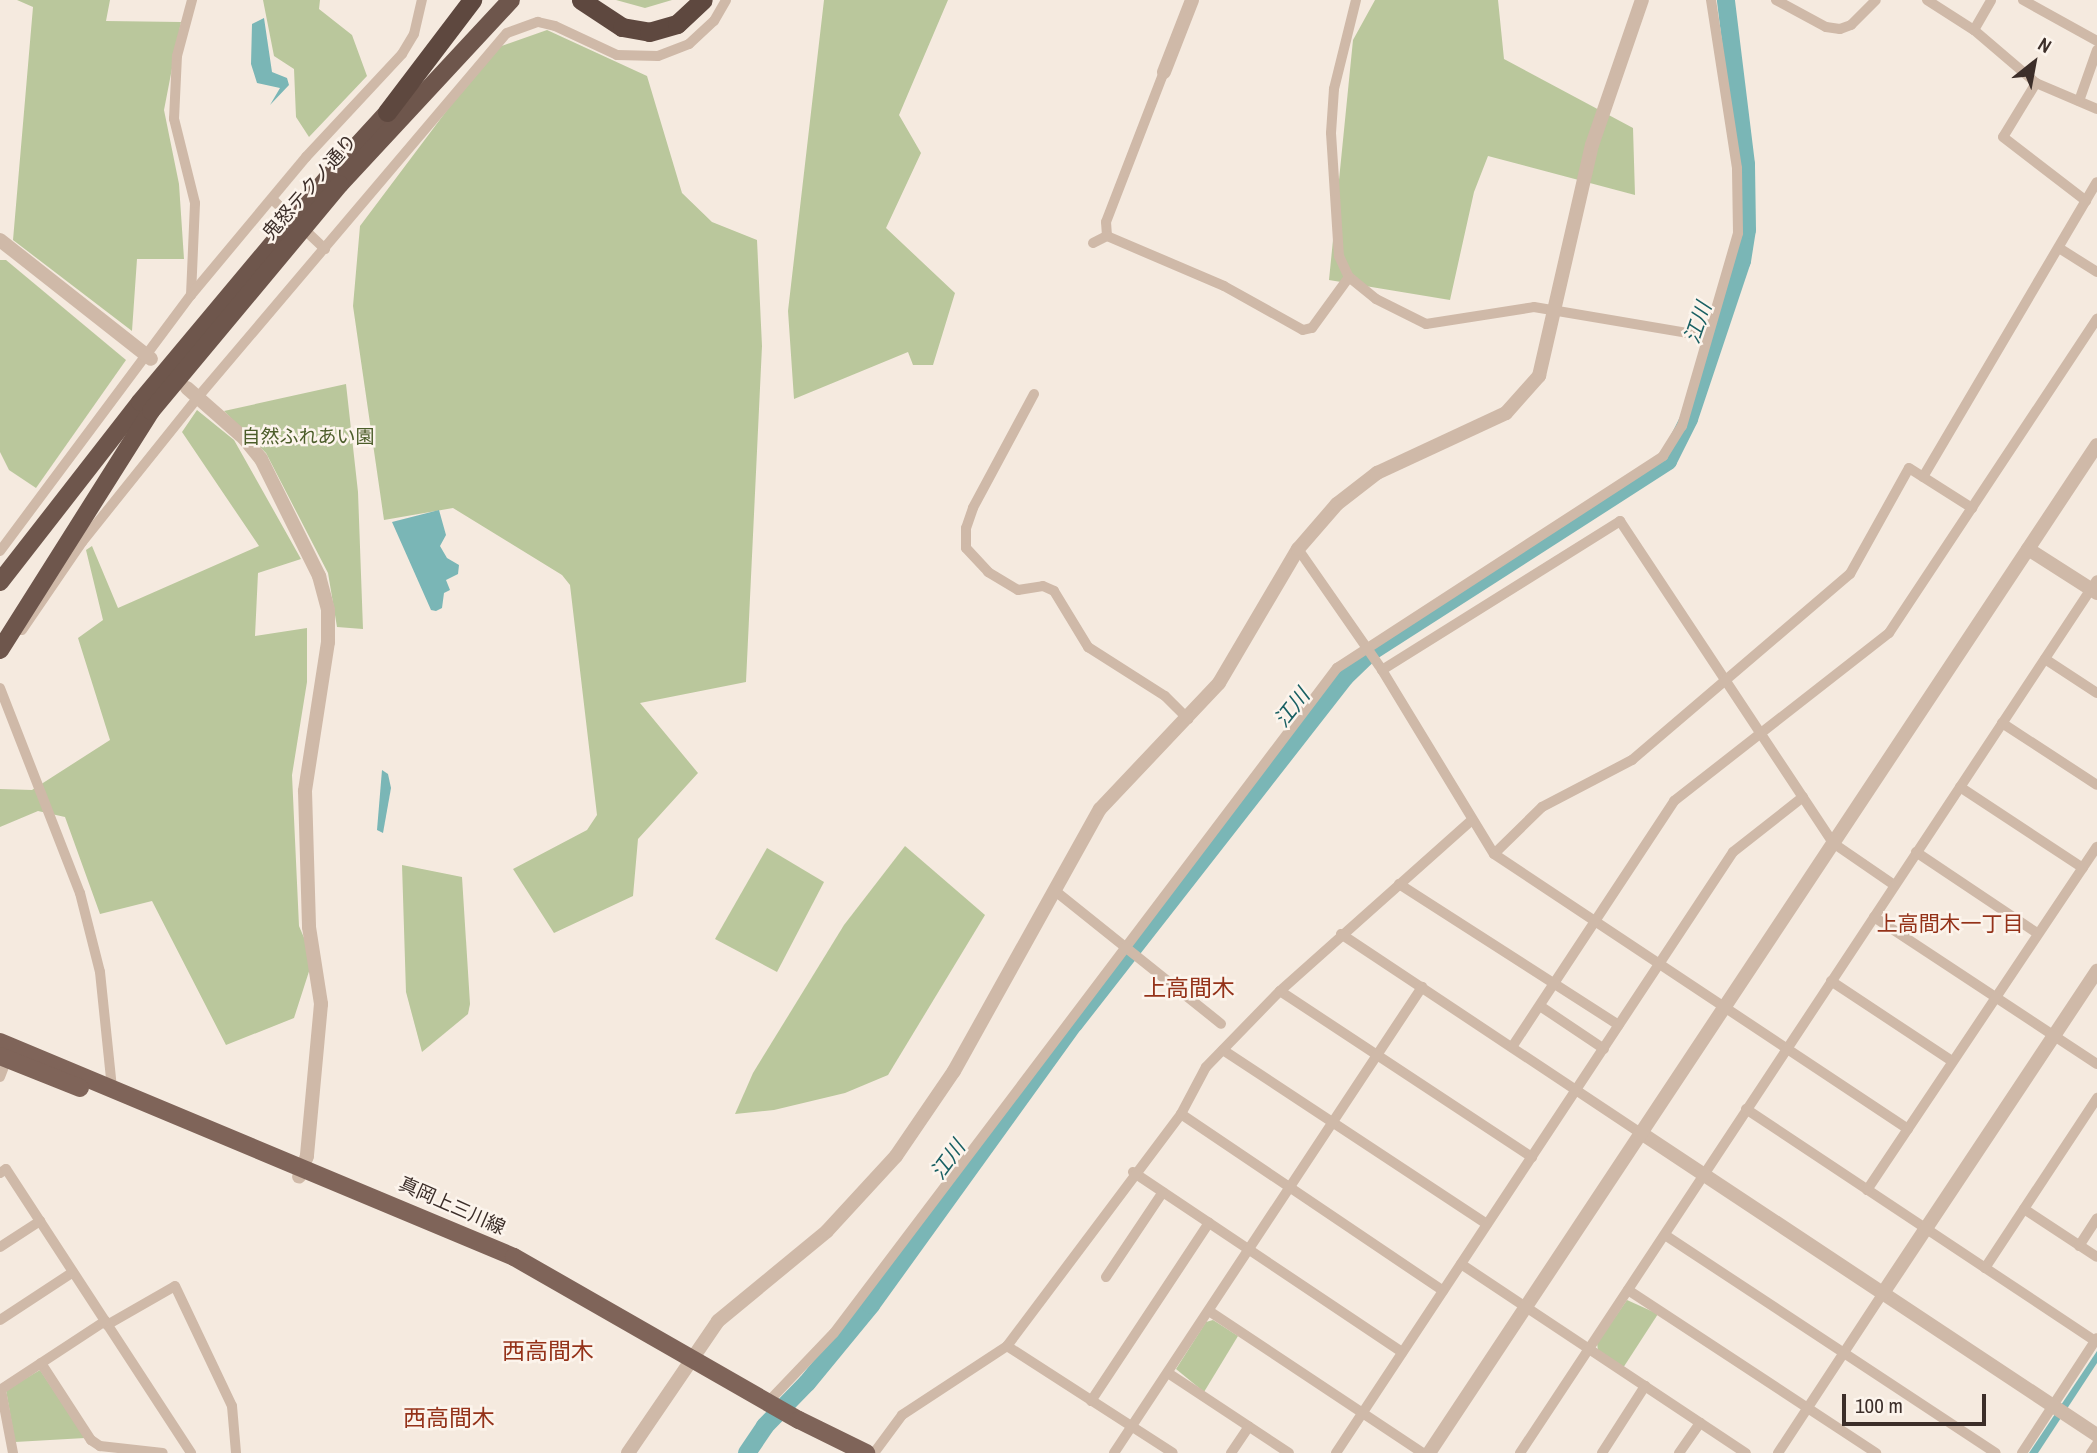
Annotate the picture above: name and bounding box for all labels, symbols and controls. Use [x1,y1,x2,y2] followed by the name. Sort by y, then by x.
[1999,28,2069,98] north arrow
[2033,31,2056,59] text: N
[258,129,362,245] street label: 鬼怒テクノ通り
[1679,299,1717,347] water label: 江川
[242,426,374,448] park label: 自然ふれあい園
[1269,684,1315,732] water label: 江川
[1877,911,2023,937] district label: 上高間木一丁目
[1143,974,1235,1002] district label: 上高間木
[925,1136,971,1184] water label: 江川
[395,1172,509,1240] street label: 真岡上三川線
[502,1337,594,1365] district label: 西高間木
[1845,1380,1988,1424] scale bar
[1855,1391,1903,1420] text: 100 m
[403,1404,495,1432] district label: 西高間木

